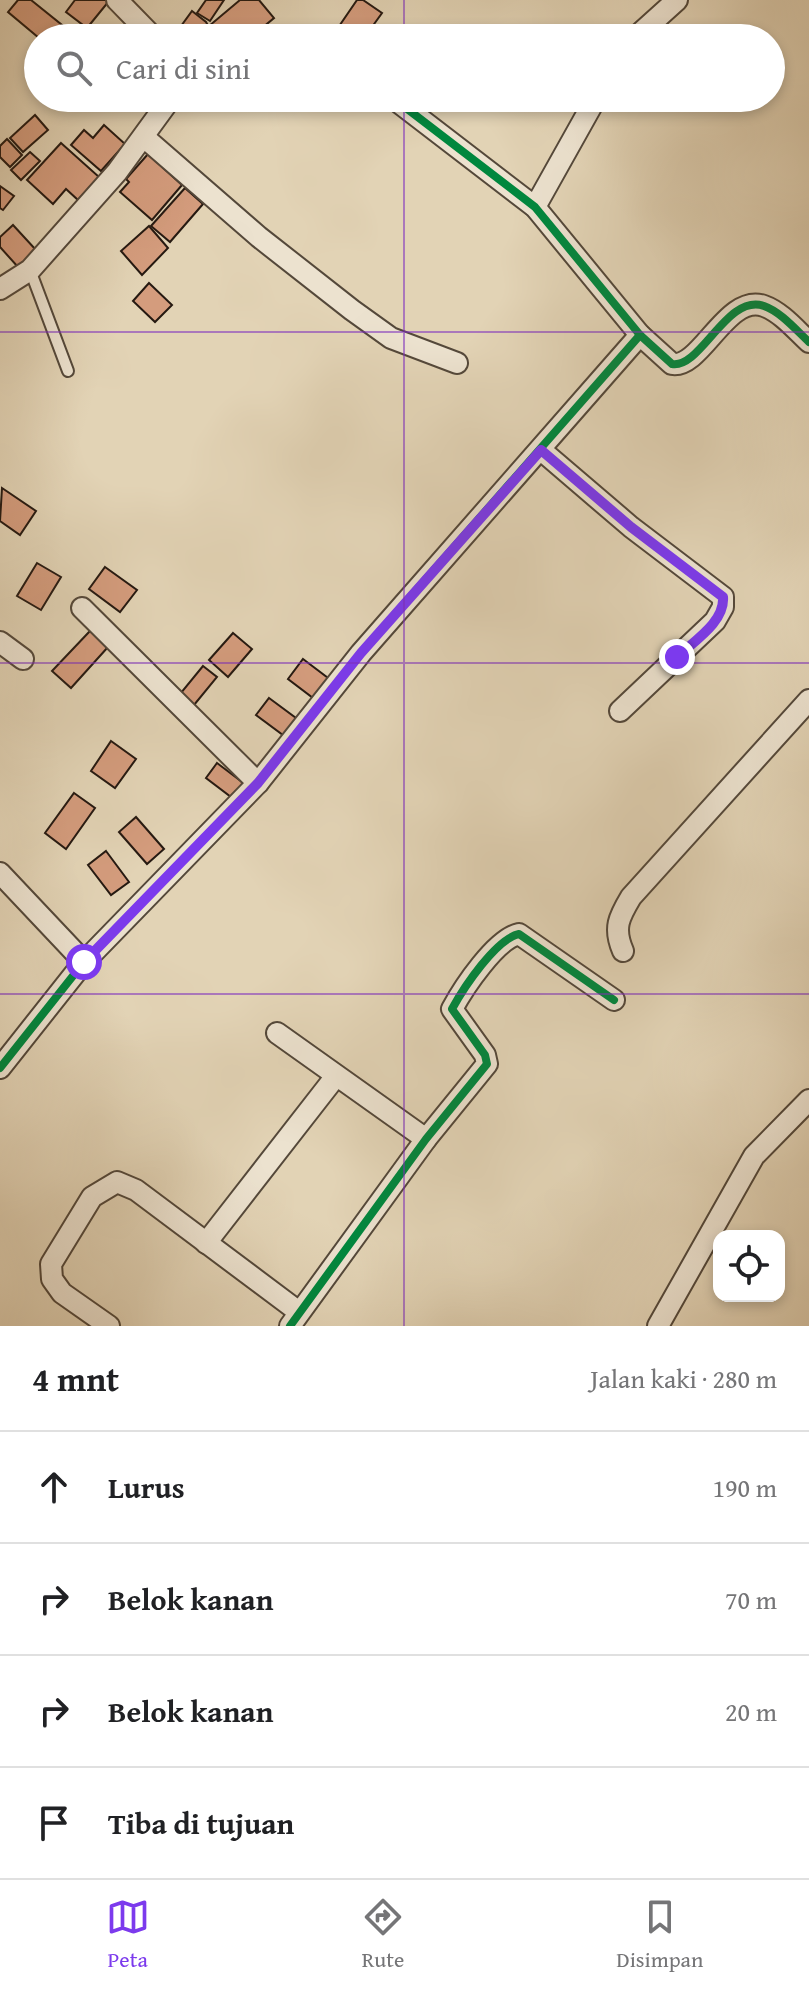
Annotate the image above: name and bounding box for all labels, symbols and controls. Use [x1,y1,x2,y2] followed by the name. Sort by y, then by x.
[24,24,785,112] search box
[52,46,96,90] icon: search
[116,46,251,90] text: Cari di sini
[659,639,695,675] route end
[66,944,102,980] route start
[713,1230,785,1302] map controls
[713,1230,785,1302] button: locate
[32,1354,119,1403] text: 4 mnt
[590,1359,777,1398] text: Jalan kaki · 280 m
[32,1465,76,1509] icon: ahead
[108,1465,185,1509] text: Lurus
[712,1468,777,1507] text: 190 m
[32,1577,76,1621] icon: right
[108,1577,273,1621] text: Belok kanan
[725,1580,777,1619] text: 70 m
[32,1689,76,1733] icon: right
[108,1689,273,1733] text: Belok kanan
[725,1692,777,1731] text: 20 m
[32,1801,76,1845] icon: arrive
[108,1801,294,1845] text: Tiba di tujuan
[106,1895,150,1975] tab: Peta
[361,1895,405,1975] tab: Rute
[616,1895,703,1975] tab: Disimpan

